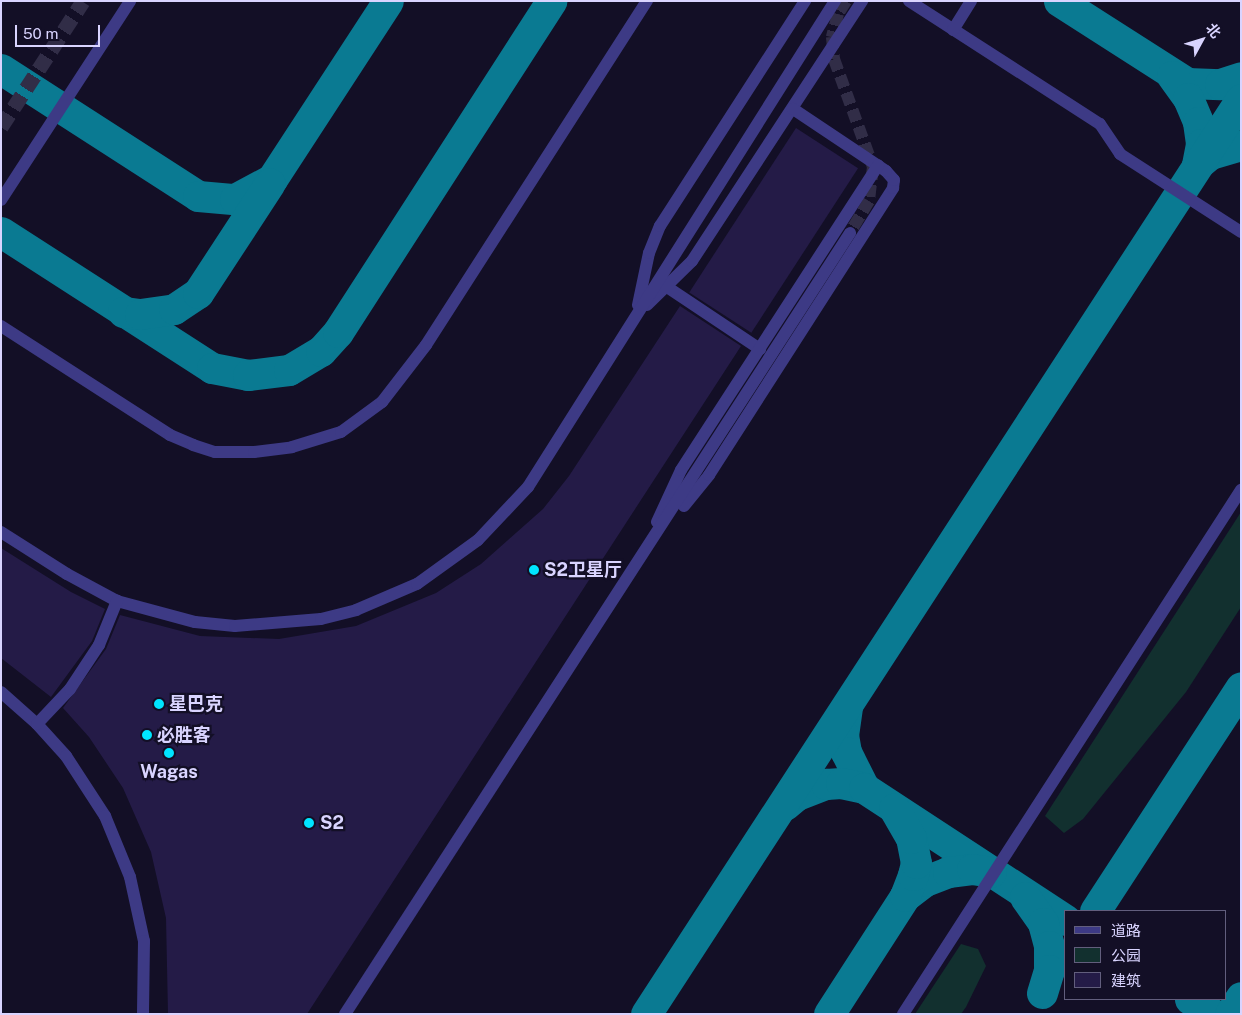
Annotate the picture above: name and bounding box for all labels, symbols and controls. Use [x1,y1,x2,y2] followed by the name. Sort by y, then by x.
[18,15,102,47] scale bar
[1177,15,1227,65] north arrow
[1203,20,1224,41] text: 北
[23,25,58,42] text: 50 m
[544,559,622,581] place label: S2卫星厅
[528,564,540,576] marker: S2卫星厅
[169,693,223,715] place label: 星巴克
[153,698,165,710] marker: 星巴克
[157,724,211,746] place label: 必胜客
[141,729,153,741] marker: 必胜客
[163,747,175,759] marker: Wagas
[140,761,198,783] place label: Wagas
[320,812,344,834] place label: S2
[302,816,316,830] marker: S2
[1064,910,1227,1000] legend
[1111,922,1141,939] text: 道路
[1111,947,1141,964] text: 公园
[1111,972,1141,989] text: 建筑

